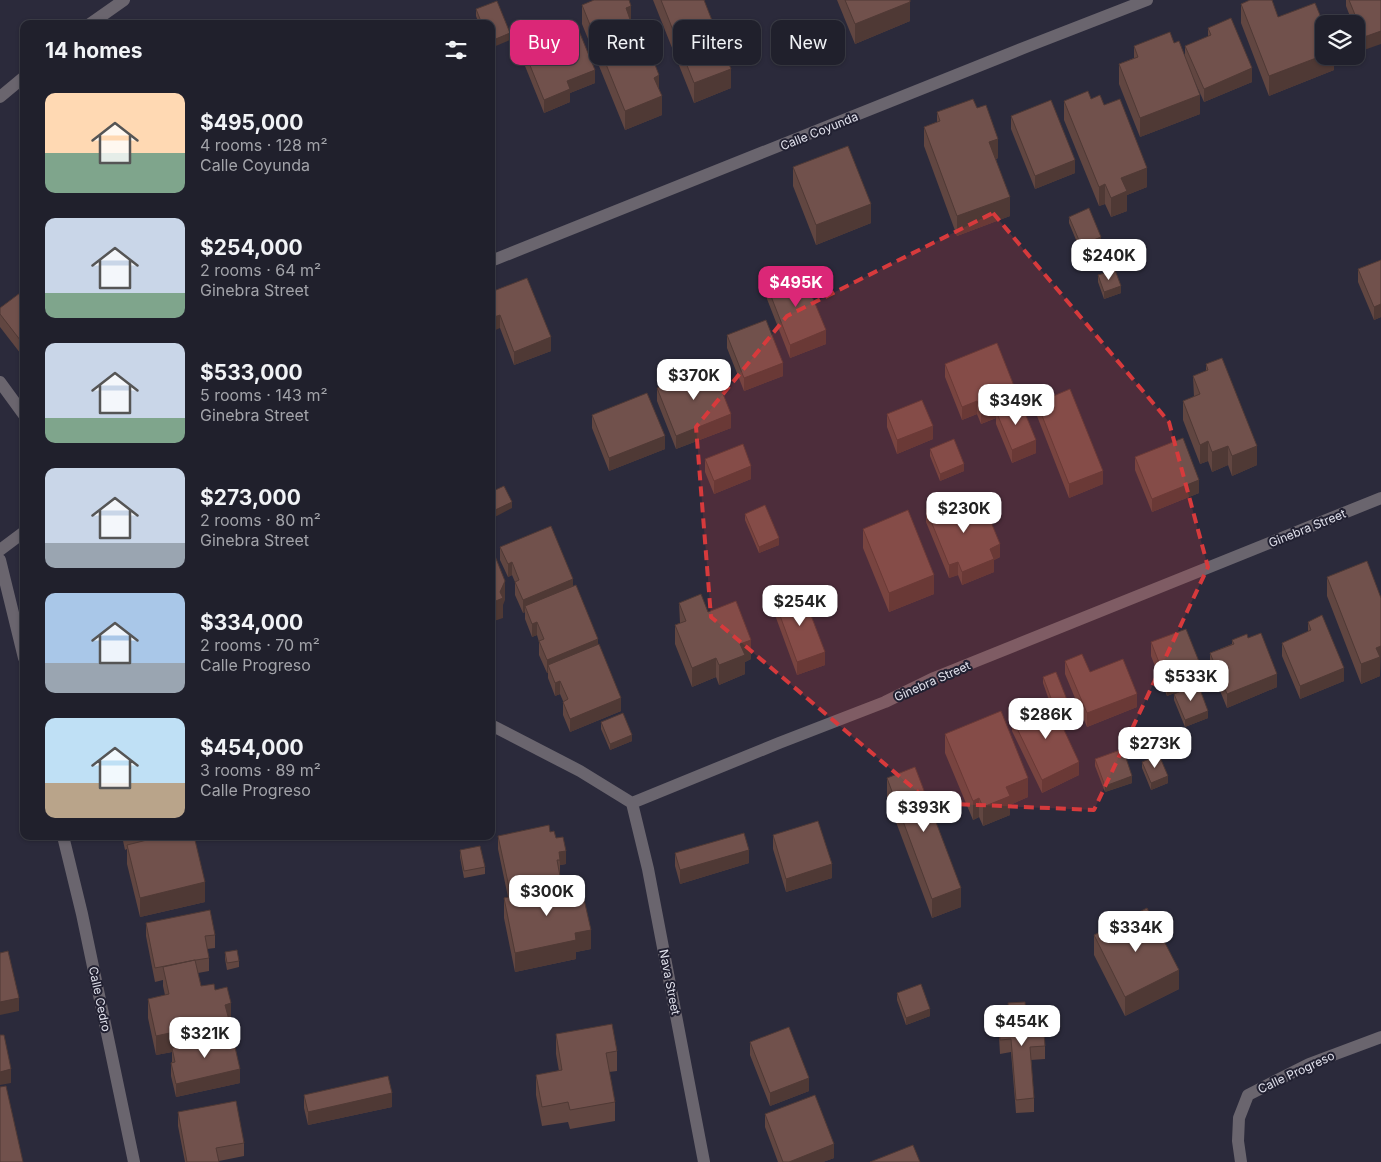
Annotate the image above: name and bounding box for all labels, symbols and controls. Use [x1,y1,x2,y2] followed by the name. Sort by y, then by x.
[1315,15,1365,65] map controls
[1315,15,1365,65] button: layers
[510,20,579,65] chip: Buy
[589,20,663,65] chip: Rent
[673,20,761,65] chip: Filters
[771,20,845,65] chip: New
[442,36,470,64] icon: filters
[45,38,143,63] text: 14 homes
[778,109,860,153] street label: Calle Coyunda
[200,110,303,135] text: $495,000
[85,113,145,173] icon: home
[200,135,328,155] text: 4 rooms · 128 m²
[200,155,310,175] text: Calle Coyunda
[200,235,303,260] text: $254,000
[85,238,145,298] icon: home
[1074,238,1144,281] pin: $240K
[1082,245,1136,265] text: $240K
[200,260,321,280] text: 2 rooms · 64 m²
[761,266,831,308] pin: $495K
[769,272,823,292] text: $495K
[200,280,309,300] text: Ginebra Street
[659,358,729,401] pin: $370K
[200,360,303,385] text: $533,000
[85,363,145,423] icon: home
[668,365,720,385] text: $370K
[981,384,1051,426] pin: $349K
[200,385,328,405] text: 5 rooms · 143 m²
[989,390,1043,410] text: $349K
[200,405,309,425] text: Ginebra Street
[200,485,301,510] text: $273,000
[85,488,145,548] icon: home
[929,492,999,534] pin: $230K
[937,498,991,518] text: $230K
[1266,506,1348,550] street label: Ginebra Street
[200,510,321,530] text: 2 rooms · 80 m²
[200,530,309,550] text: Ginebra Street
[765,584,835,627] pin: $254K
[773,591,827,611] text: $254K
[200,610,303,635] text: $334,000
[85,613,145,673] icon: home
[200,635,320,655] text: 2 rooms · 70 m²
[200,655,311,675] text: Calle Progreso
[892,657,972,704] street label: Ginebra Street
[1156,660,1226,702] pin: $533K
[1165,666,1217,686] text: $533K
[1011,698,1081,740] pin: $286K
[1020,704,1072,724] text: $286K
[1120,726,1190,769] pin: $273K
[1129,733,1181,753] text: $273K
[200,735,304,760] text: $454,000
[85,738,145,798] icon: home
[200,760,321,780] text: 3 rooms · 89 m²
[200,780,311,800] text: Calle Progreso
[889,790,959,833] pin: $393K
[897,797,951,817] text: $393K
[512,874,582,917] pin: $300K
[520,881,574,901] text: $300K
[1101,910,1171,953] pin: $334K
[1109,917,1163,937] text: $334K
[656,948,684,1016] street label: Nava Street
[86,965,114,1033] street label: Calle Cedro
[987,1004,1057,1047] pin: $454K
[995,1011,1049,1031] text: $454K
[170,1016,240,1059] pin: $321K
[180,1023,230,1043] text: $321K
[1255,1048,1337,1096] street label: Calle Progreso

